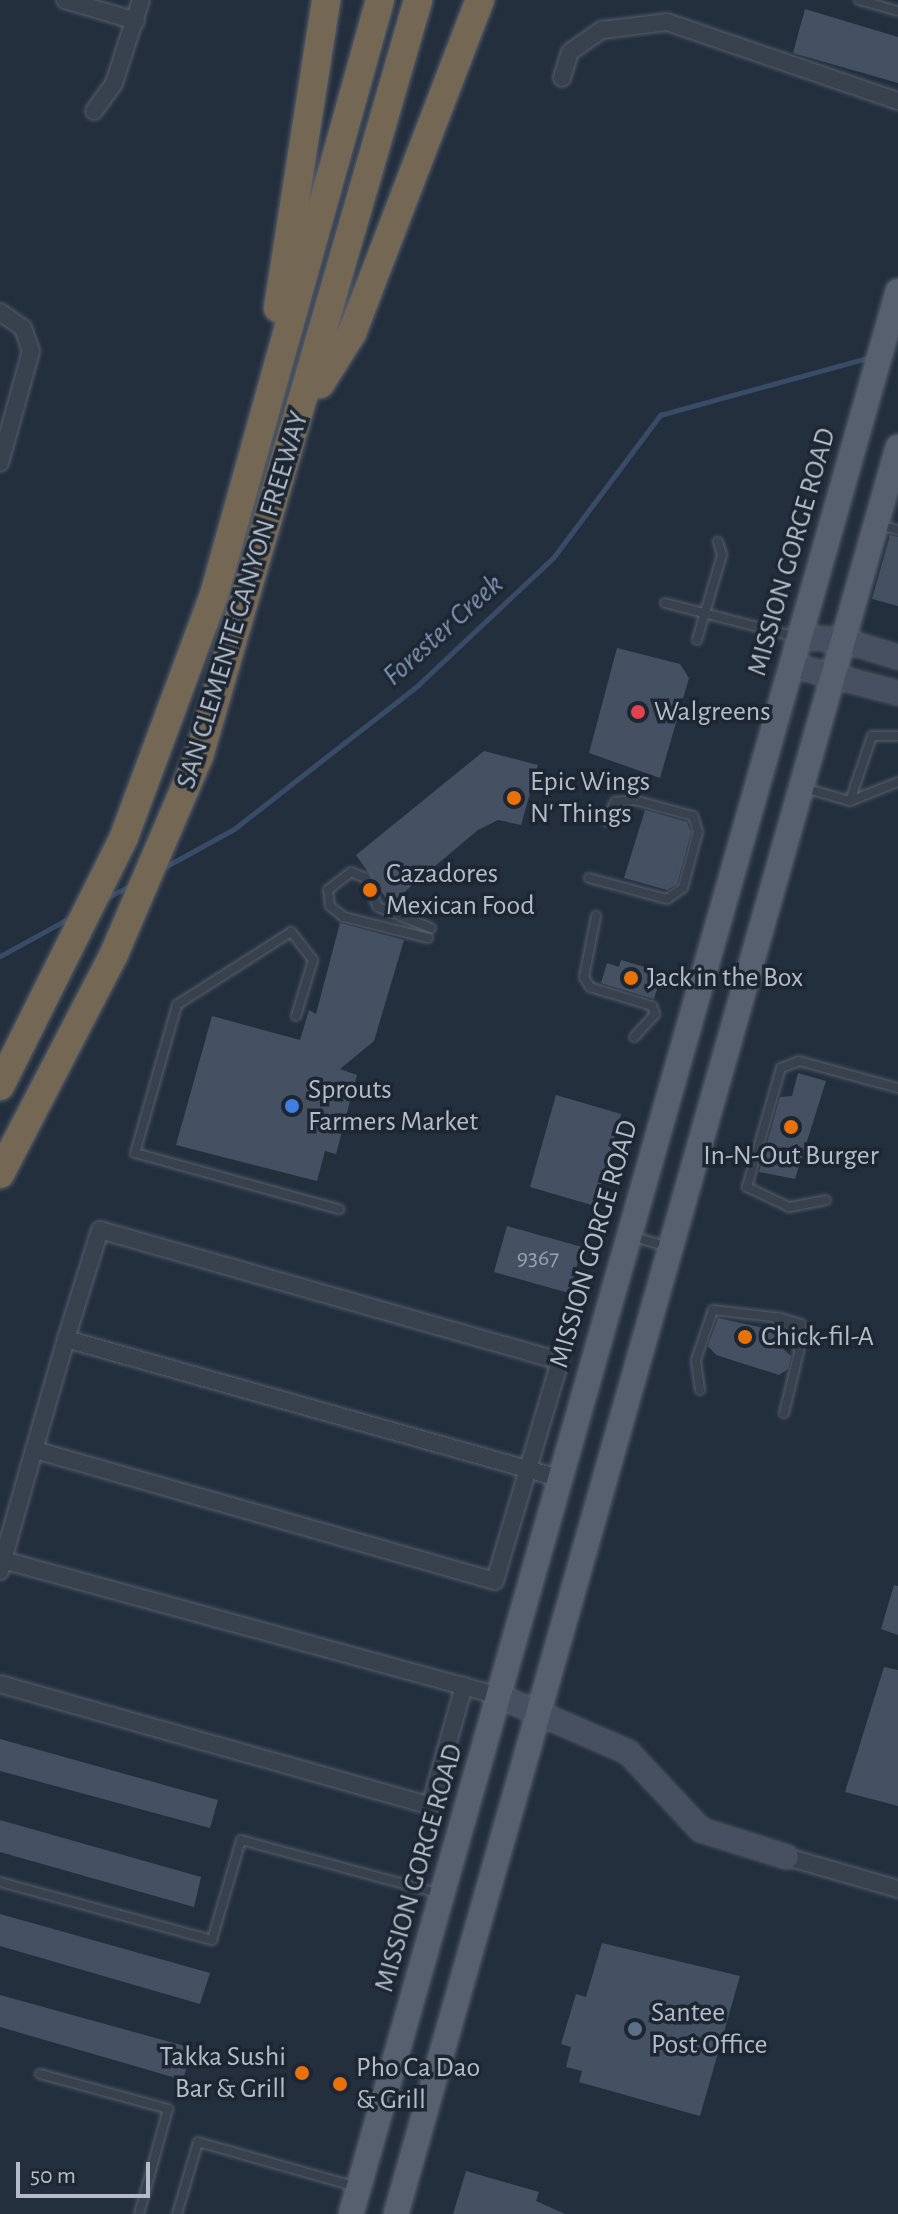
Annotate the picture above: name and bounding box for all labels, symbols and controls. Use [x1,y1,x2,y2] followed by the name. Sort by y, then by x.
[169,407,317,793] street label: SAN CLEMENTE CANYON FREEWAY
[741,424,843,680] street label: MISSION GORGE ROAD
[375,566,511,694] water label: Forester Creek
[654,695,771,729] place label: Walgreens
[629,703,647,721] marker: Walgreens
[530,765,650,831] place label: Epic Wings N' Things
[505,789,523,807] marker: Epic Wings N' Things
[386,857,535,923] place label: Cazadores Mexican Food
[361,881,379,899] marker: Cazadores Mexican Food
[647,961,803,995] place label: Jack in the Box
[622,969,640,987] marker: Jack in the Box
[308,1073,478,1139] place label: Sprouts Farmers Market
[283,1097,301,1115] marker: Sprouts Farmers Market
[543,1116,645,1372] street label: MISSION GORGE ROAD
[782,1118,800,1136] marker: In-N-Out Burger
[703,1139,879,1173] place label: In-N-Out Burger
[517,1245,559,1273] house number: 9367
[761,1320,874,1354] place label: Chick-fil-A
[736,1328,754,1346] marker: Chick-fil-A
[368,1740,470,1996] street label: MISSION GORGE ROAD
[651,1996,768,2062] place label: Santee Post Office
[626,2020,644,2038] marker: Santee Post Office
[159,2040,286,2106] place label: Takka Sushi Bar & Grill
[356,2051,480,2117] place label: Pho Ca Dao & Grill
[293,2064,311,2082] marker: Takka Sushi Bar & Grill
[331,2075,349,2093] marker: Pho Ca Dao & Grill
[20,2146,154,2196] scale bar
[30,2164,76,2188] text: 50 m

